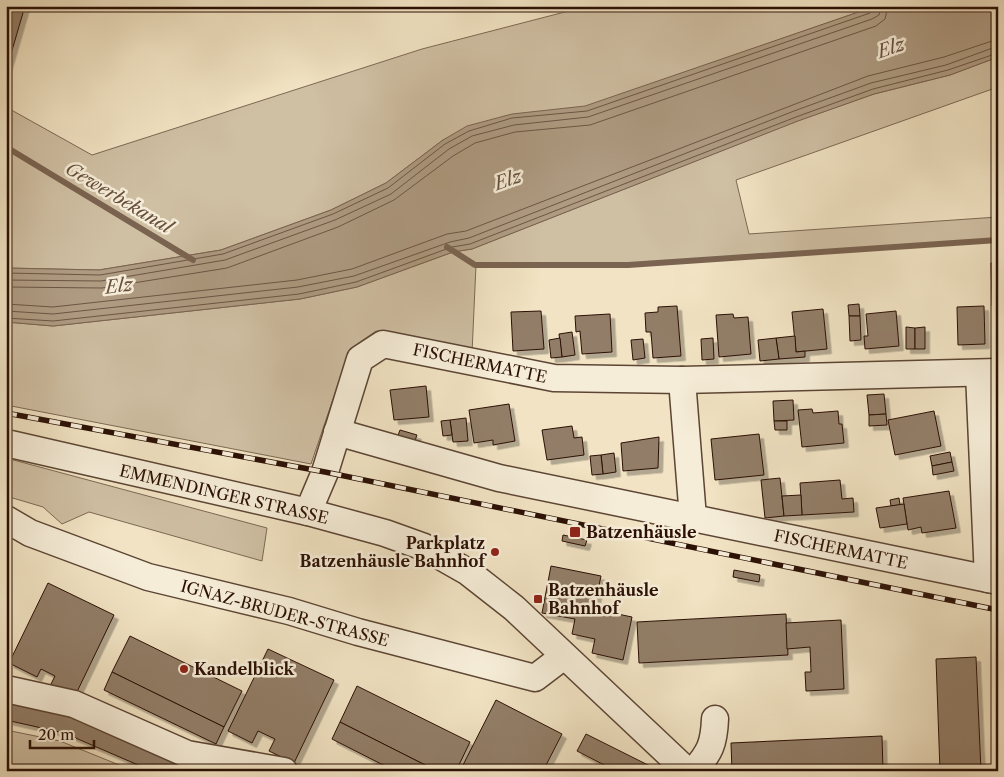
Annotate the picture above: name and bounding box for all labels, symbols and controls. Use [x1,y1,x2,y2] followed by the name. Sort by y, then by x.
[873,33,909,64] water label: Elz
[62,157,178,240] water label: Gewerbekanal
[490,165,526,196] water label: Elz
[102,273,135,299] water label: Elz
[411,339,549,387] street label: FISCHERMATTE
[117,460,331,528] street label: EMMENDINGER STRASSE
[586,522,697,542] place label: Batzenhäusle
[568,525,582,539] marker: Batzenhäusle
[772,525,910,573] street label: FISCHERMATTE
[300,533,487,571] place label: Parkplatz Batzenhäusle Bahnhof
[489,546,501,558] marker: Parkplatz Batzenhäusle Bahnhof
[179,576,391,650] street label: IGNAZ-BRUDER-STRASSE
[548,580,659,618] place label: Batzenhäusle Bahnhof
[532,593,544,605] marker: Batzenhäusle Bahnhof
[194,659,294,679] place label: Kandelblick
[178,663,190,675] marker: Kandelblick
[30,717,94,749] scale bar
[38,725,74,744] text: 20 m

